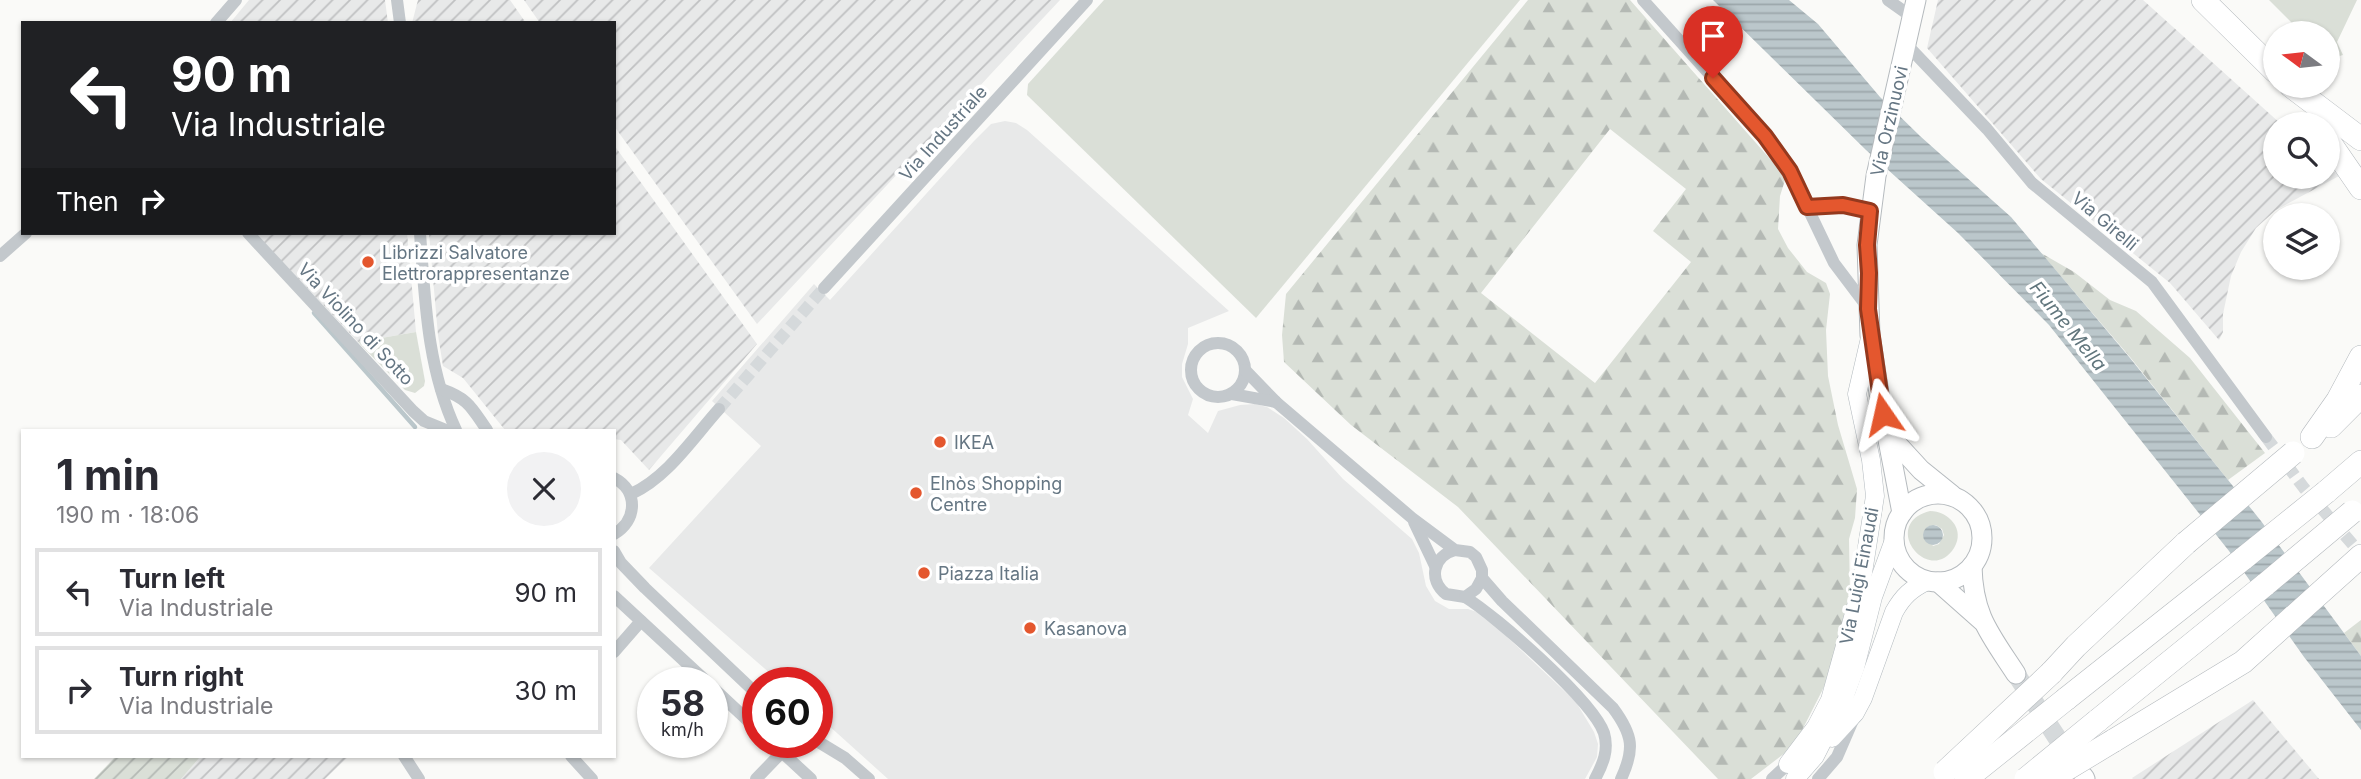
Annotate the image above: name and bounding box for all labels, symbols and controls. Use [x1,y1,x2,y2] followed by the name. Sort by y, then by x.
[1683,6,1743,78] pin
[1694,17,1732,55] icon: arrive
[2263,21,2340,98] north arrow
[2263,21,2340,280] map controls
[171,45,292,104] text: 90 m
[56,49,147,140] icon: left
[1866,64,1912,178] street label: Via Orzinuovi
[895,81,991,185] street label: Via Industriale
[171,105,386,144] text: Via Industriale
[2263,112,2340,189] button: search
[133,182,171,220] icon: right
[56,186,119,217] text: Then
[2068,187,2142,255] street label: Via Girelli
[2263,203,2340,280] button: layers
[382,242,570,284] place label: Librizzi Salvatore Elettrorappresentanze
[360,254,376,270] marker: Librizzi Salvatore Elettrorappresentanze
[294,259,418,389] street label: Via Violino di Sotto
[2025,276,2111,376] water label: Fiume Mella
[1846,377,1920,451] position arrow
[954,432,994,453] place label: IKEA
[932,434,948,450] marker: IKEA
[56,449,160,500] text: 1 min
[507,452,581,526] button: close
[930,473,1062,515] place label: Elnòs Shopping Centre
[908,485,924,501] marker: Elnòs Shopping Centre
[56,501,199,529] text: 190 m · 18:06
[1835,506,1883,646] street label: Via Luigi Einaudi
[119,563,225,594] text: Turn left
[938,563,1039,584] place label: Piazza Italia
[916,565,932,581] marker: Piazza Italia
[60,573,98,611] icon: left
[514,577,577,608] text: 90 m
[119,594,273,622] text: Via Industriale
[1044,618,1127,639] place label: Kasanova
[1022,620,1038,636] marker: Kasanova
[119,661,244,692] text: Turn right
[742,667,833,758] speed limit sign: 60
[60,671,98,709] icon: right
[514,675,577,706] text: 30 m
[660,682,705,724] text: 58
[119,692,273,720] text: Via Industriale
[661,719,704,740] text: km/h

